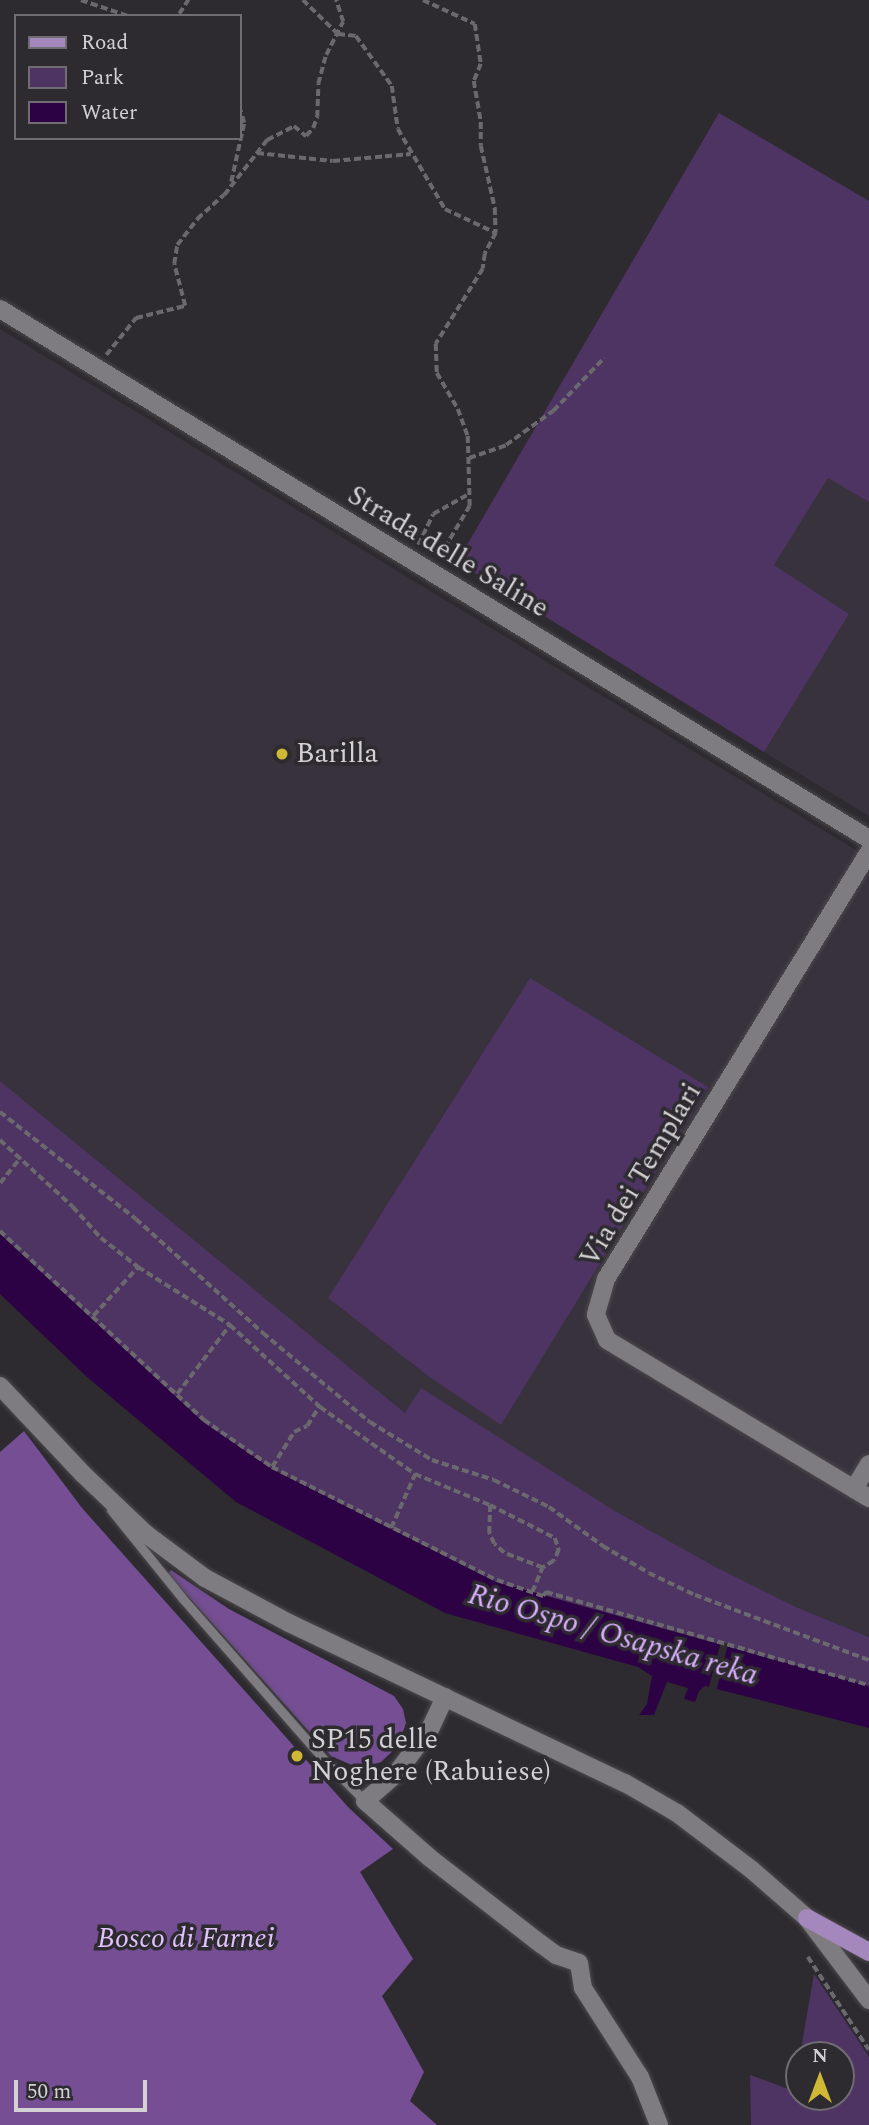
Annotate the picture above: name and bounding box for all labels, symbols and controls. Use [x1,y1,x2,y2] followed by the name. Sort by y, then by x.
[14,14,242,140] legend
[81,27,128,59] text: Road
[81,62,124,94] text: Park
[81,97,137,129] text: Water
[341,479,555,625] street label: Strada delle Saline
[296,737,378,771] place label: Barilla
[274,746,290,762] marker: Barilla
[573,1077,709,1273] street label: Via dei Templari
[464,1576,762,1694] water label: Rio Ospo / Osapska reka
[311,1723,551,1789] place label: SP15 delle Noghere (Rabuiese)
[289,1748,305,1764] marker: SP15 delle Noghere (Rabuiese)
[97,1922,275,1956] park label: Bosco di Farnei
[785,2041,855,2111] north arrow
[812,2042,828,2071] text: N
[18,2066,150,2110] scale bar
[27,2076,71,2108] text: 50 m

